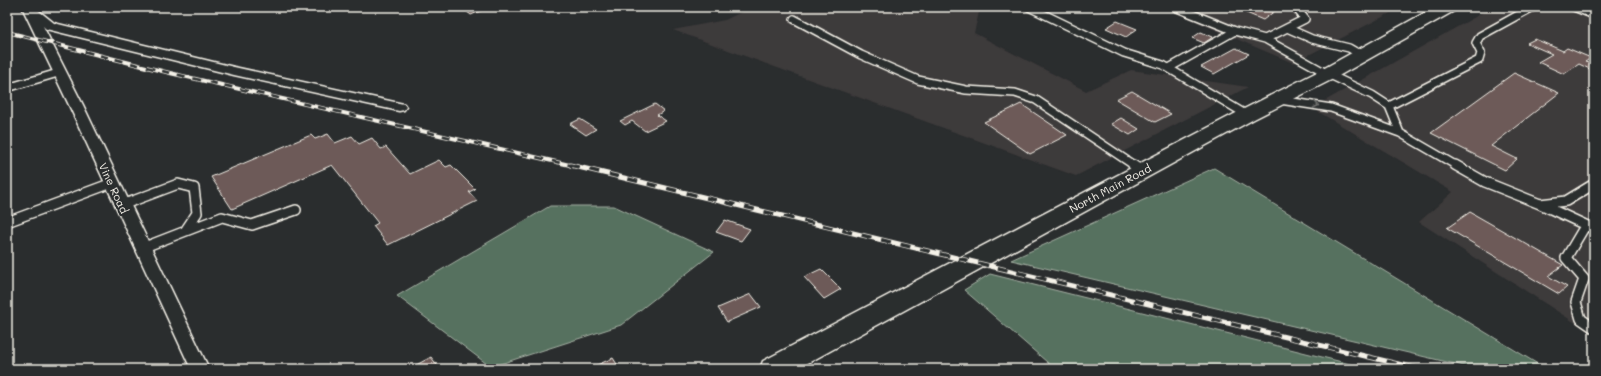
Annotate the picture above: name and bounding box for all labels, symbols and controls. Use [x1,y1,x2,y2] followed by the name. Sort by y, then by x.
[1313,100,1319,108] one-way arrow
[96,160,132,216] street label: Vine Road
[1066,160,1154,216] street label: North Main Road

